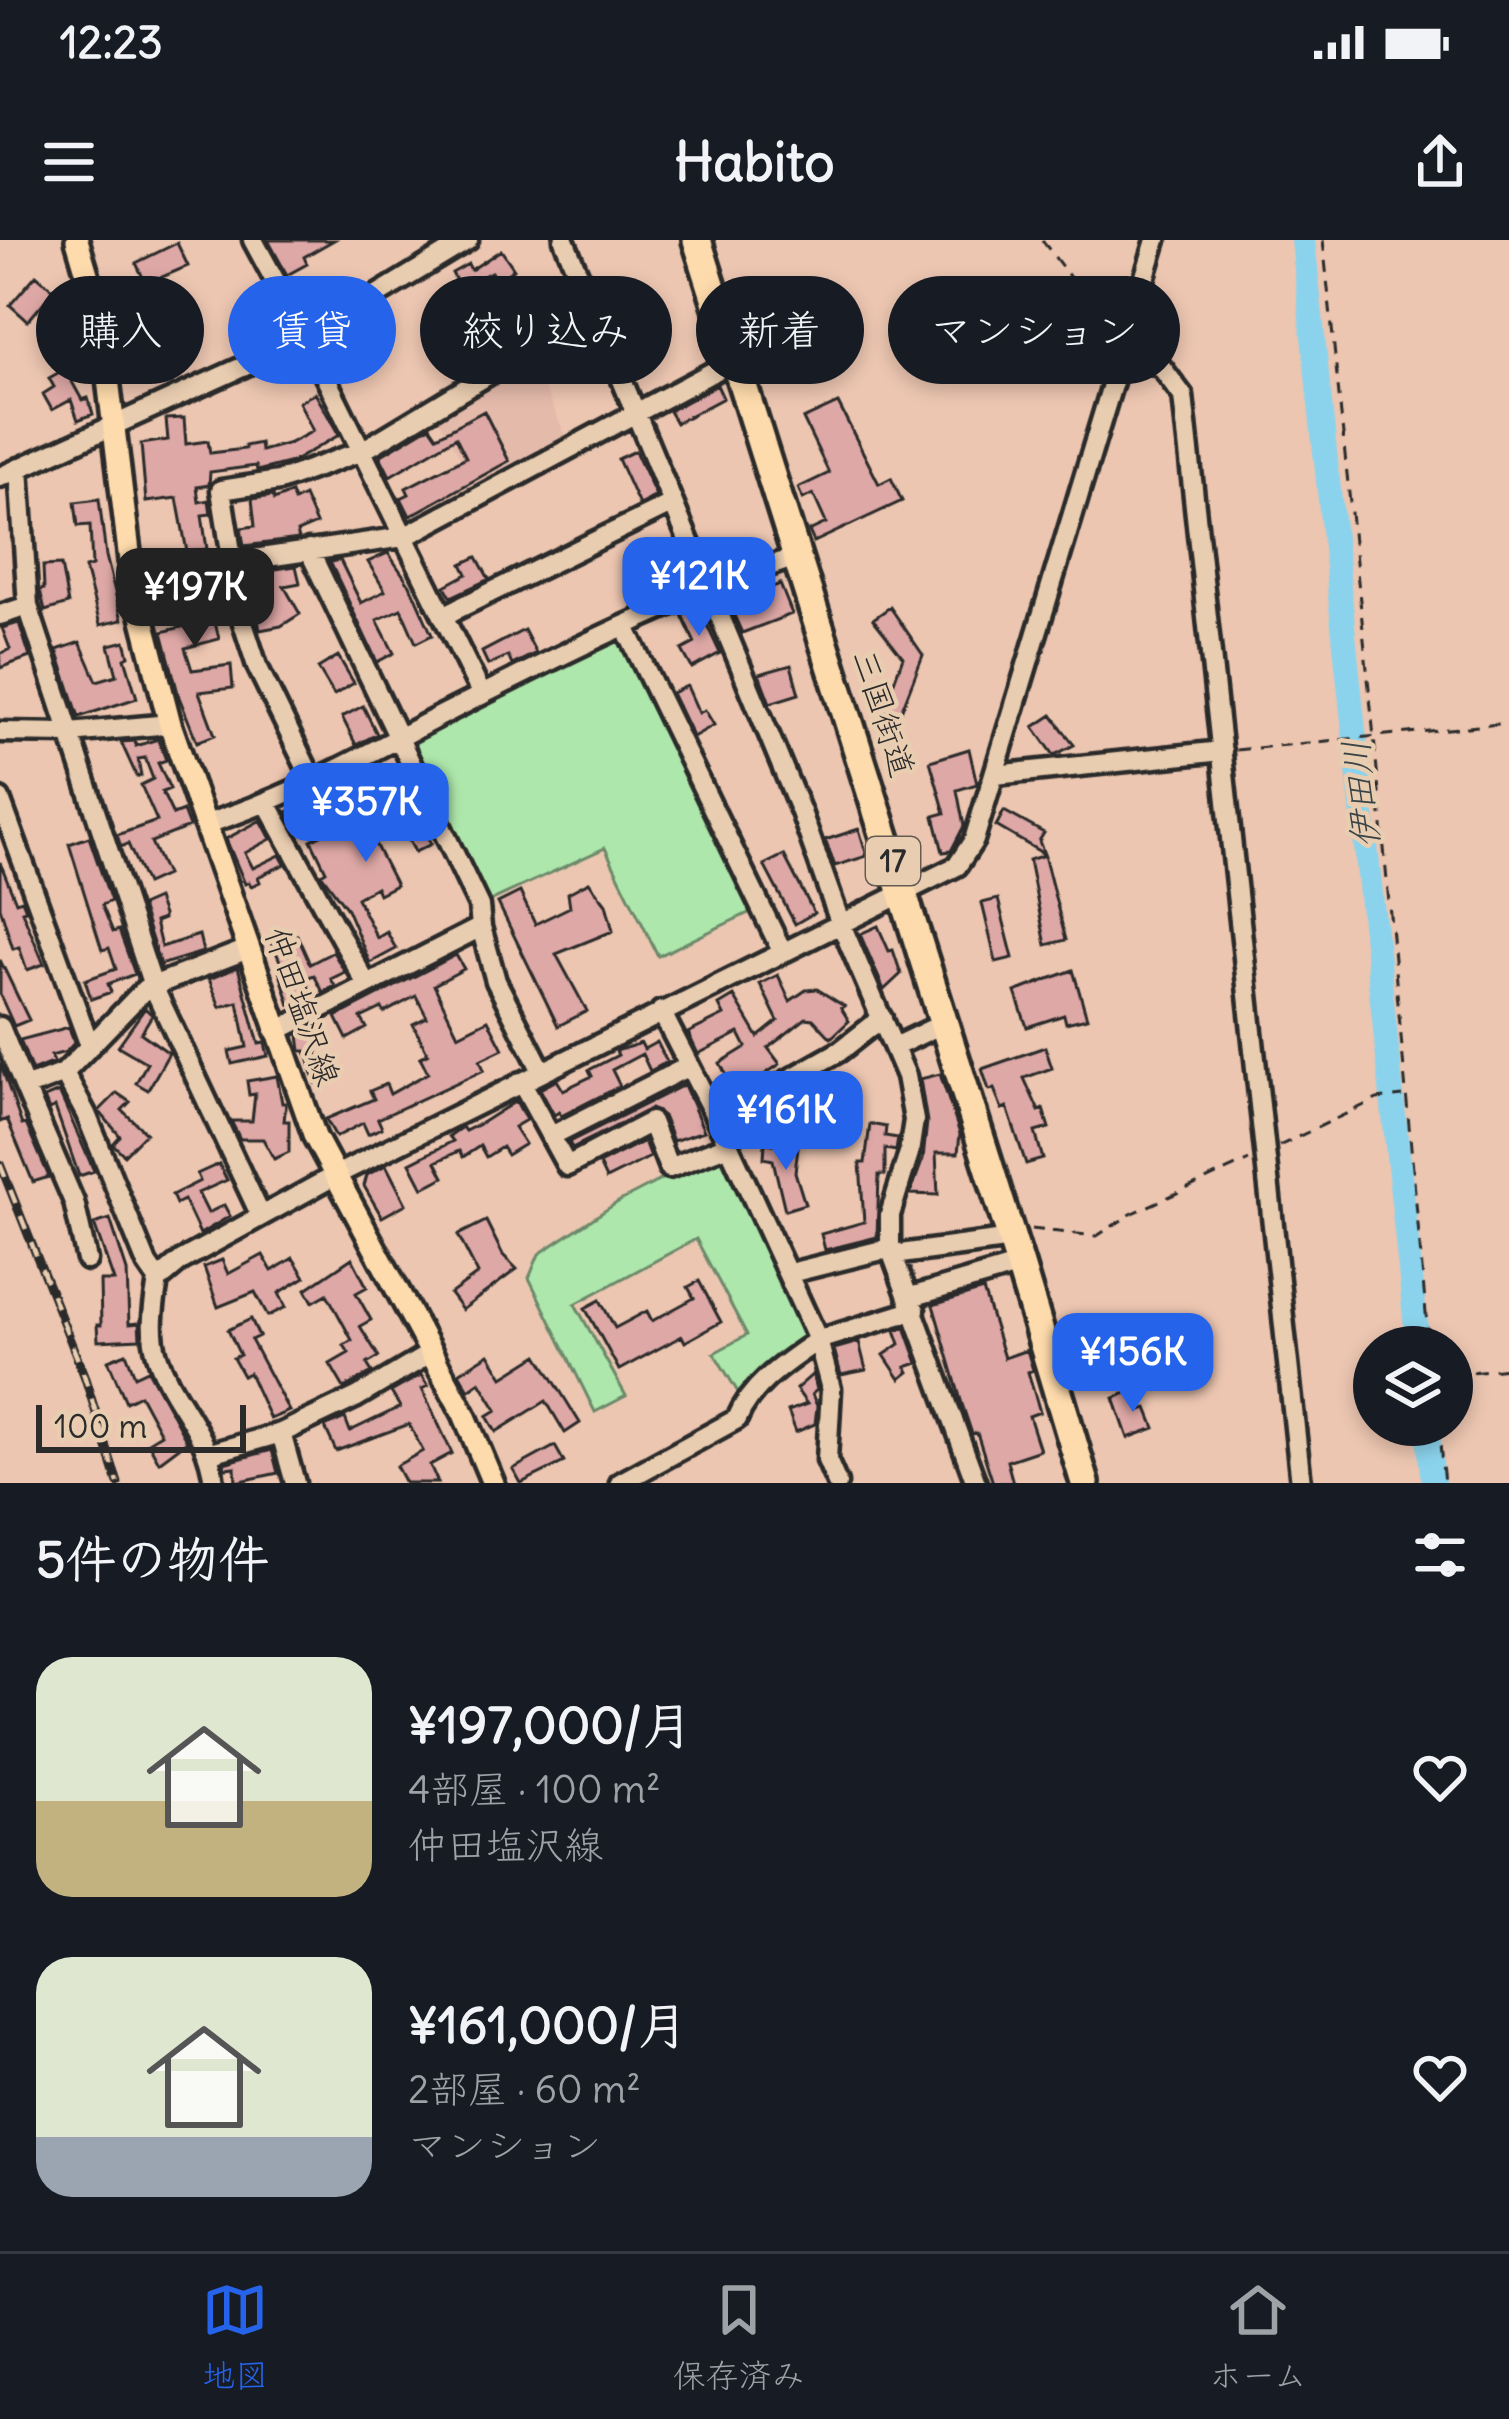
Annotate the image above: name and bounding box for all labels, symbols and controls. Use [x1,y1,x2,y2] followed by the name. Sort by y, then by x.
[60,14,163,70] text: 12:23
[674,128,835,196] text: Habito
[36,129,102,195] icon: menu
[1407,129,1473,195] icon: share
[36,276,204,384] chip: 購入
[228,276,396,384] chip: 賃貸
[420,276,672,384] chip: 絞り込み
[696,276,864,384] chip: 新着
[888,276,1180,384] chip: マンション
[615,537,783,639] pin: ¥121K
[111,548,279,650] pin: ¥197K
[649,551,749,600] text: ¥121K
[143,562,247,611] text: ¥197K
[844,644,924,782] street label: 三国街道
[1333,738,1389,850] water label: 伊田川
[282,763,450,865] pin: ¥357K
[311,777,421,826] text: ¥357K
[866,837,920,885] road number: 17
[256,921,350,1091] street label: 仲田塩沢線
[702,1071,870,1173] pin: ¥161K
[736,1085,836,1134] text: ¥161K
[1049,1313,1217,1415] pin: ¥156K
[1353,1326,1473,1446] map controls
[1353,1326,1473,1446] button: layers
[1079,1327,1187,1376] text: ¥156K
[36,1399,246,1452] scale bar
[54,1405,147,1447] text: 100 m
[1407,1522,1473,1588] icon: filters
[36,1527,269,1591] text: 5件の物件
[408,1693,693,1757] text: ¥197,000/月
[132,1705,276,1849] icon: home
[1407,1744,1473,1810] icon: heart
[408,1765,661,1814] text: 4部屋 · 100 m²
[408,1821,603,1870] text: 仲田塩沢線
[408,1993,688,2057] text: ¥161,000/月
[132,2005,276,2149] icon: home
[1407,2044,1473,2110] icon: heart
[408,2065,641,2114] text: 2部屋 · 60 m²
[408,2121,601,2170] text: マンション
[202,2277,268,2397] tab: 地図
[673,2277,805,2397] tab: 保存済み
[1209,2277,1307,2397] tab: ホーム

